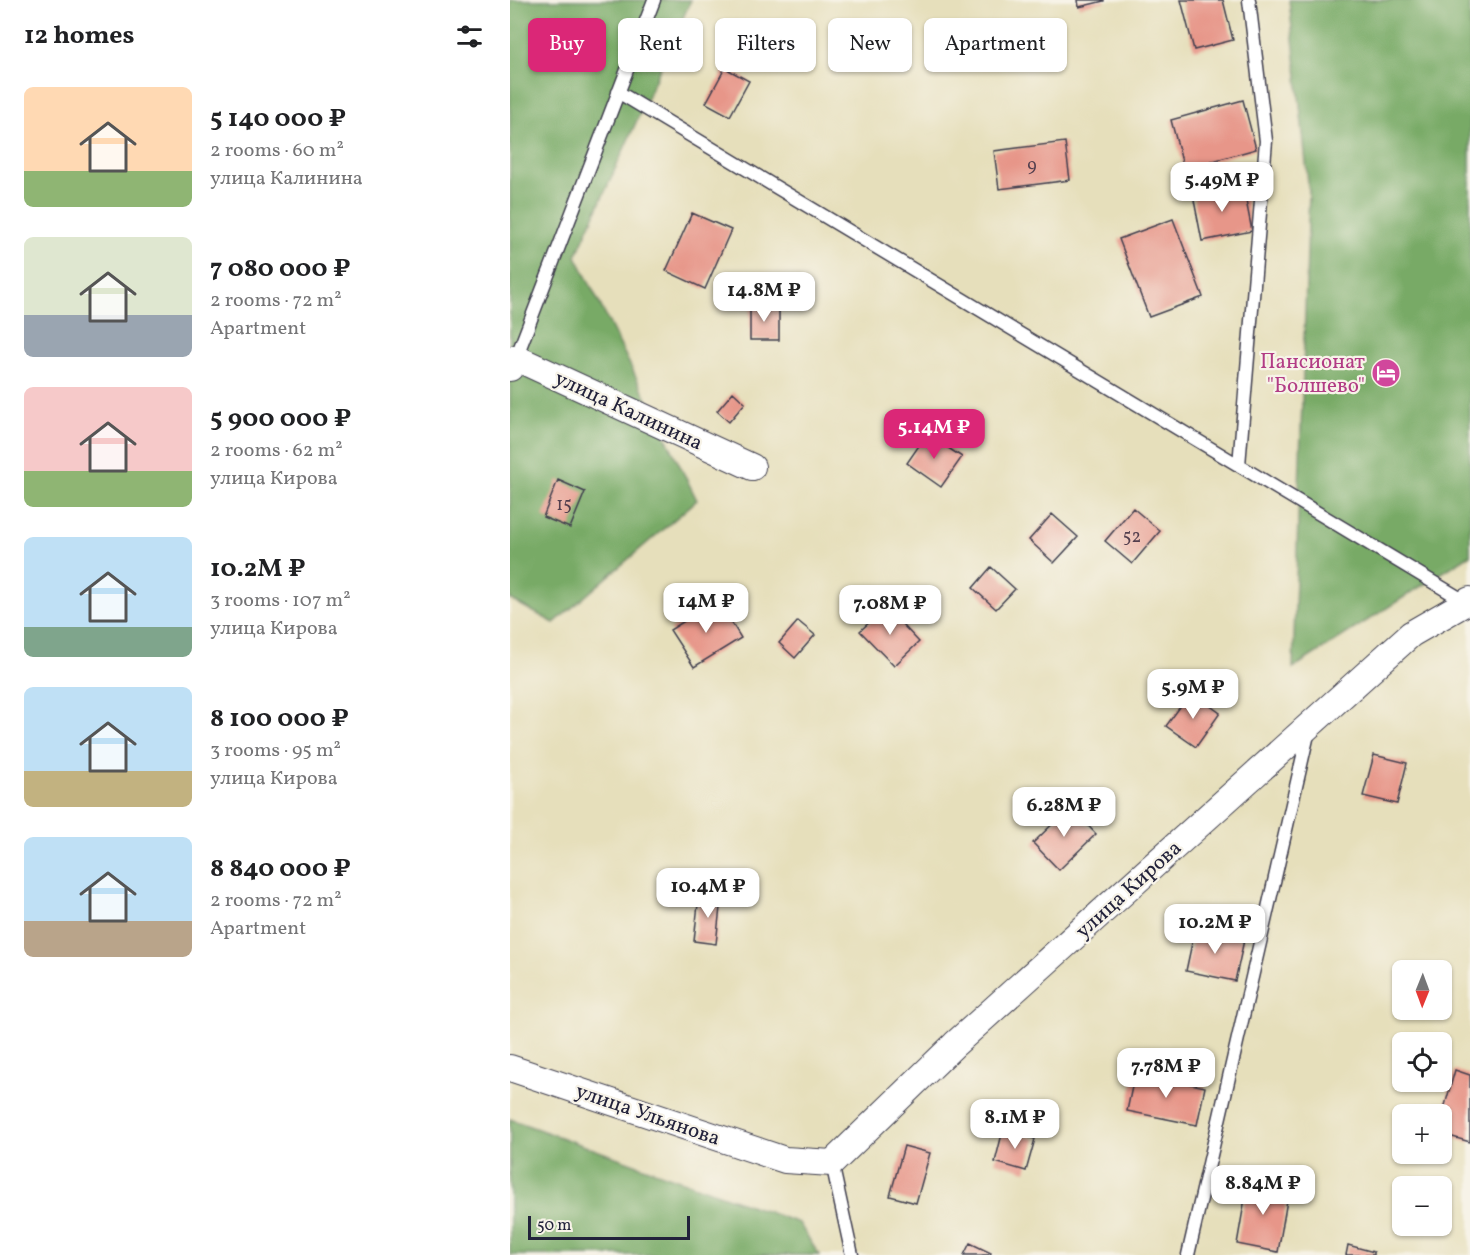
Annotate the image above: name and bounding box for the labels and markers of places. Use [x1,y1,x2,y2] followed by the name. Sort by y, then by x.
[1167,162,1277,213] pin: 5.49M ₽
[709,272,819,323] pin: 14.8M ₽
[1260,348,1365,401] place label: Пансионат "Болшево"
[1370,357,1402,389] hotel icon: Пансионат "Болшево"
[879,409,989,460] pin: 5.14M ₽
[664,583,748,634] pin: 14M ₽
[835,585,945,636] pin: 7.08M ₽
[1144,669,1242,720] pin: 5.9M ₽
[1009,787,1119,838] pin: 6.28M ₽
[653,868,763,919] pin: 10.4M ₽
[1160,904,1270,955] pin: 10.2M ₽
[1111,1048,1221,1099] pin: 7.78M ₽
[966,1099,1064,1150] pin: 8.1M ₽
[1208,1165,1318,1216] pin: 8.84M ₽

